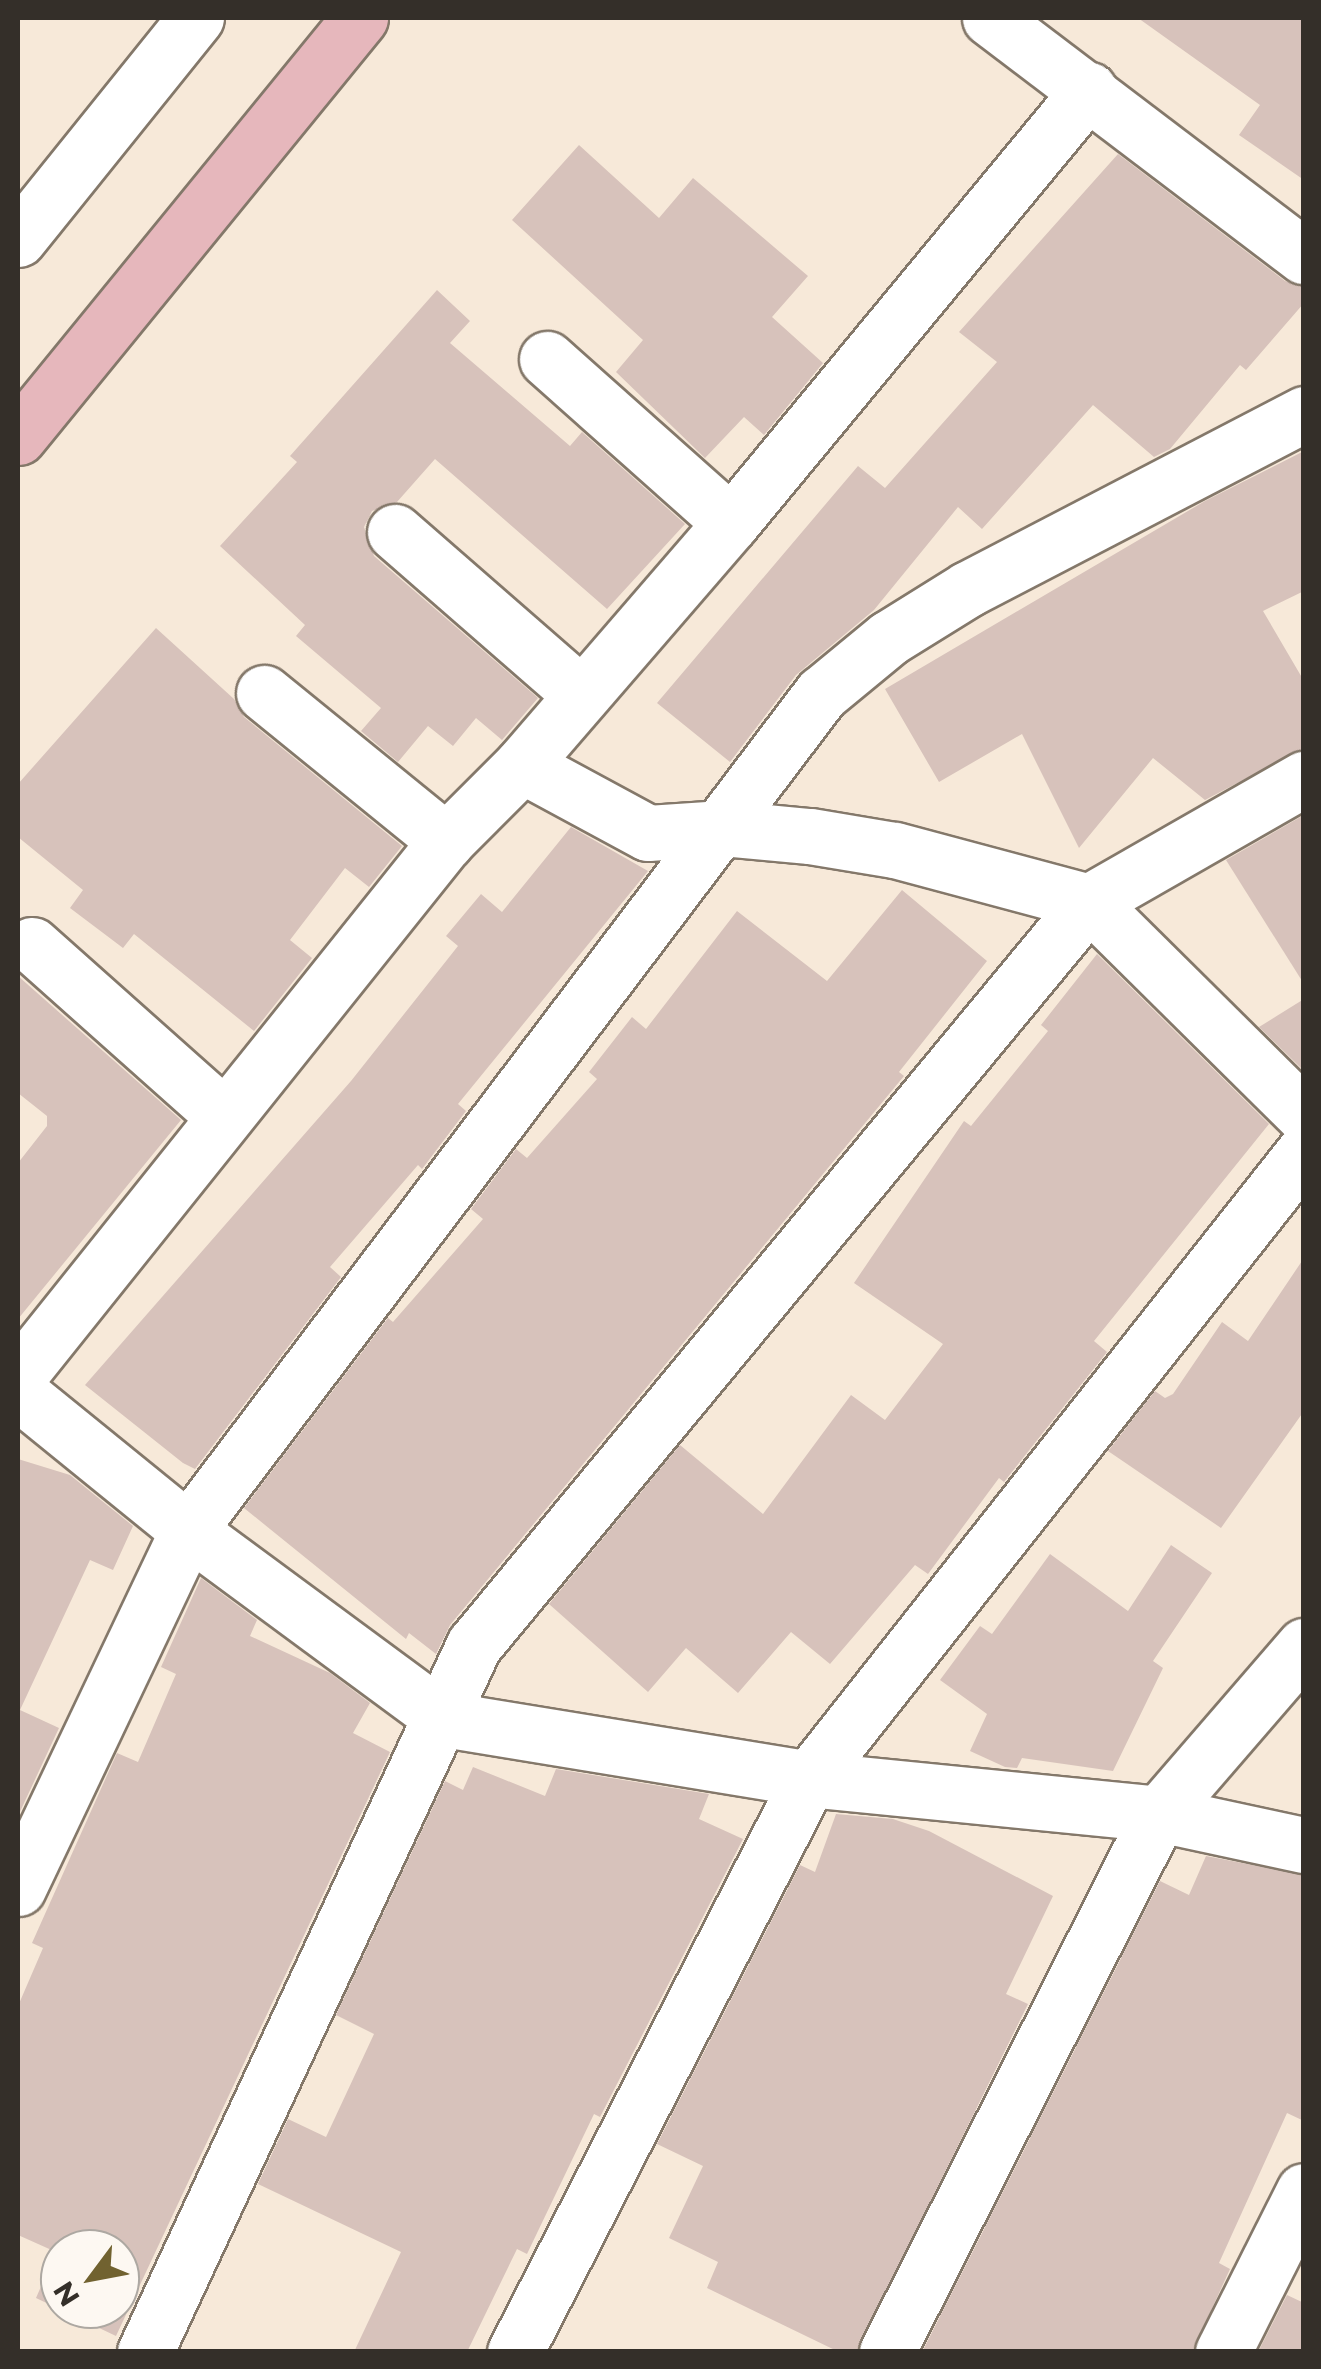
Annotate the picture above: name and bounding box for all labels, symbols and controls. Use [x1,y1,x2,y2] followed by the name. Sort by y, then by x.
[40,2229,140,2329] north arrow
[46,2275,87,2312] text: N

